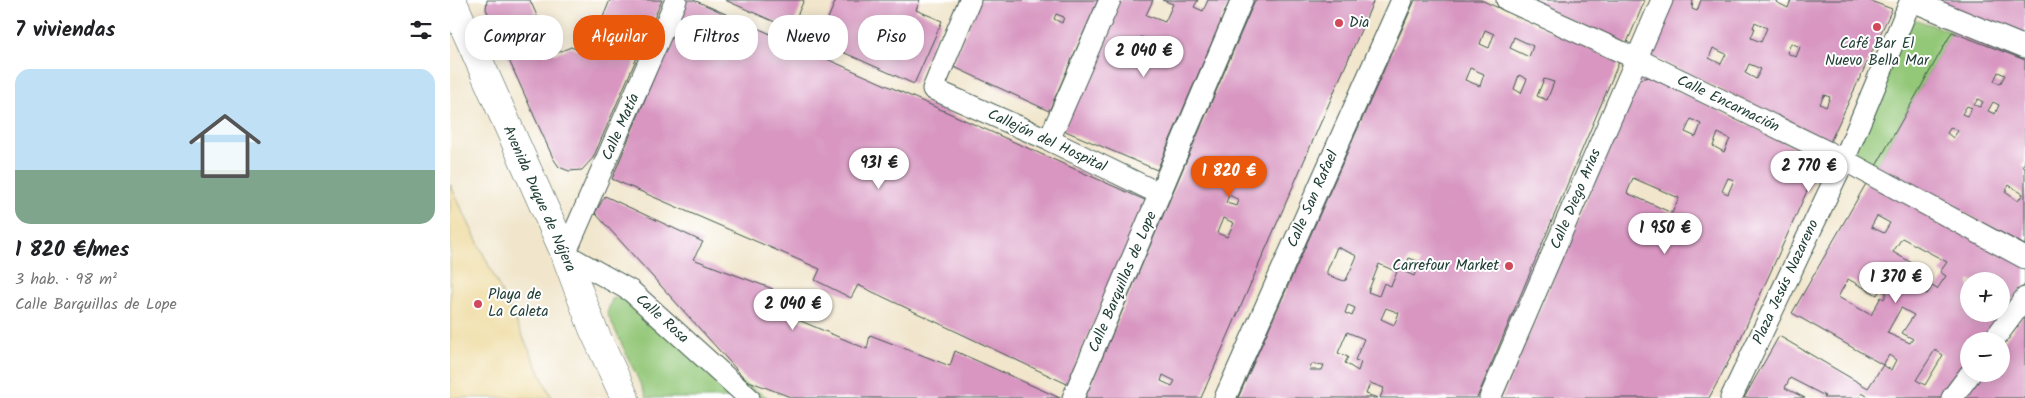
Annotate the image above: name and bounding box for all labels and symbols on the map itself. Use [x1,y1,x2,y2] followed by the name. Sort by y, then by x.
[1349,11,1369,35] place label: Dia
[1333,17,1345,29] marker: Dia
[1871,21,1883,33] marker: Café Bar El Nuevo Bella Mar
[1825,32,1930,73] place label: Café Bar El Nuevo Bella Mar
[1098,36,1190,78] pin: 2 040 €
[1673,69,1783,139] street label: Calle Encarnación
[596,89,646,165] street label: Calle Matía
[983,103,1111,179] street label: Callejón del Hospital
[496,122,582,276] street label: Avenida Duque de Nájera
[1544,144,1608,253] street label: Calle Diego Arias
[1281,146,1345,251] street label: Calle San Rafael
[844,148,914,190] pin: 931 €
[1763,150,1855,193] pin: 2 770 €
[1183,156,1275,198] pin: 1 820 €
[1082,207,1164,356] street label: Calle Barquillas de Lope
[1619,212,1711,255] pin: 1 950 €
[1746,215,1826,349] street label: Plaza Jesús Nazareno
[1392,254,1499,278] place label: Carrefour Market
[1503,260,1515,272] marker: Carrefour Market
[1850,262,1942,304] pin: 1 370 €
[488,283,549,324] place label: Playa de La Caleta
[630,288,694,350] street label: Calle Rosa
[747,288,839,331] pin: 2 040 €
[472,298,484,310] marker: Playa de La Caleta

